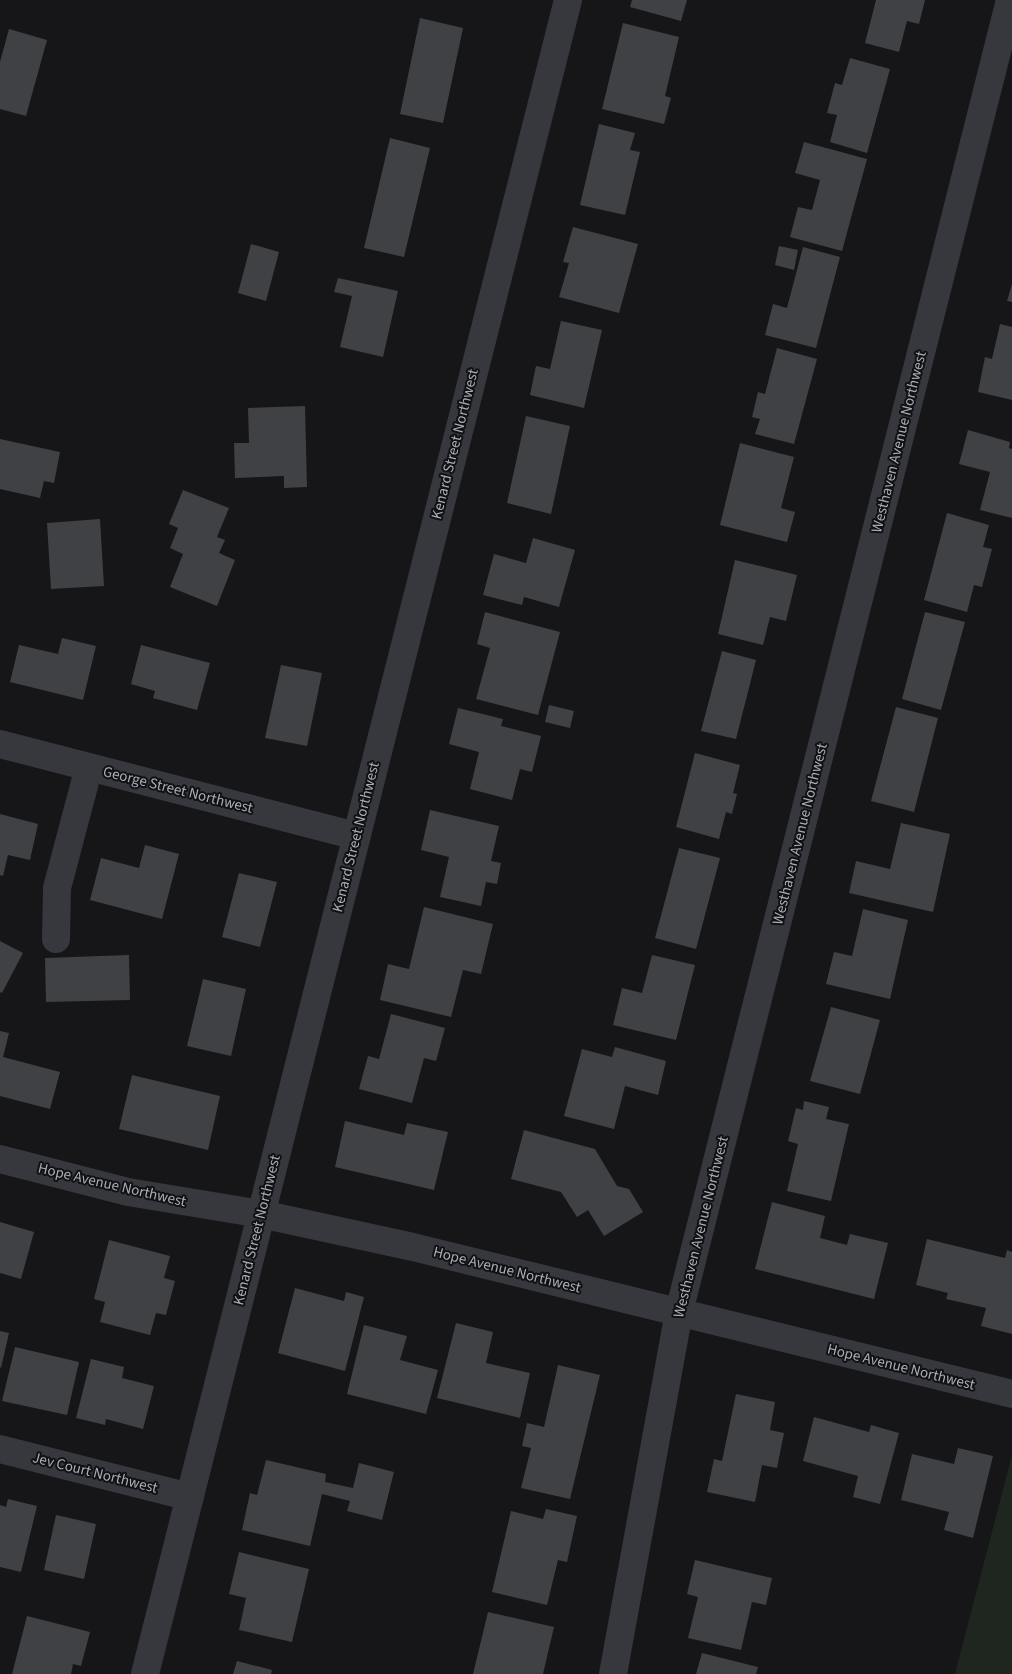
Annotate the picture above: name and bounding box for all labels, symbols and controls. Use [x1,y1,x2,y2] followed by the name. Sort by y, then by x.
[866,349,932,535] street label: Westhaven Avenue Northwest
[426,367,484,521] street label: Kenard Street Northwest
[767,741,833,927] street label: Westhaven Avenue Northwest
[327,760,385,914] street label: Kenard Street Northwest
[101,761,255,819] street label: George Street Northwest
[668,1134,734,1320] street label: Westhaven Avenue Northwest
[228,1153,286,1307] street label: Kenard Street Northwest
[36,1158,188,1212] street label: Hope Avenue Northwest
[431,1241,583,1299] street label: Hope Avenue Northwest
[825,1338,977,1396] street label: Hope Avenue Northwest
[30,1447,160,1499] street label: Jev Court Northwest

